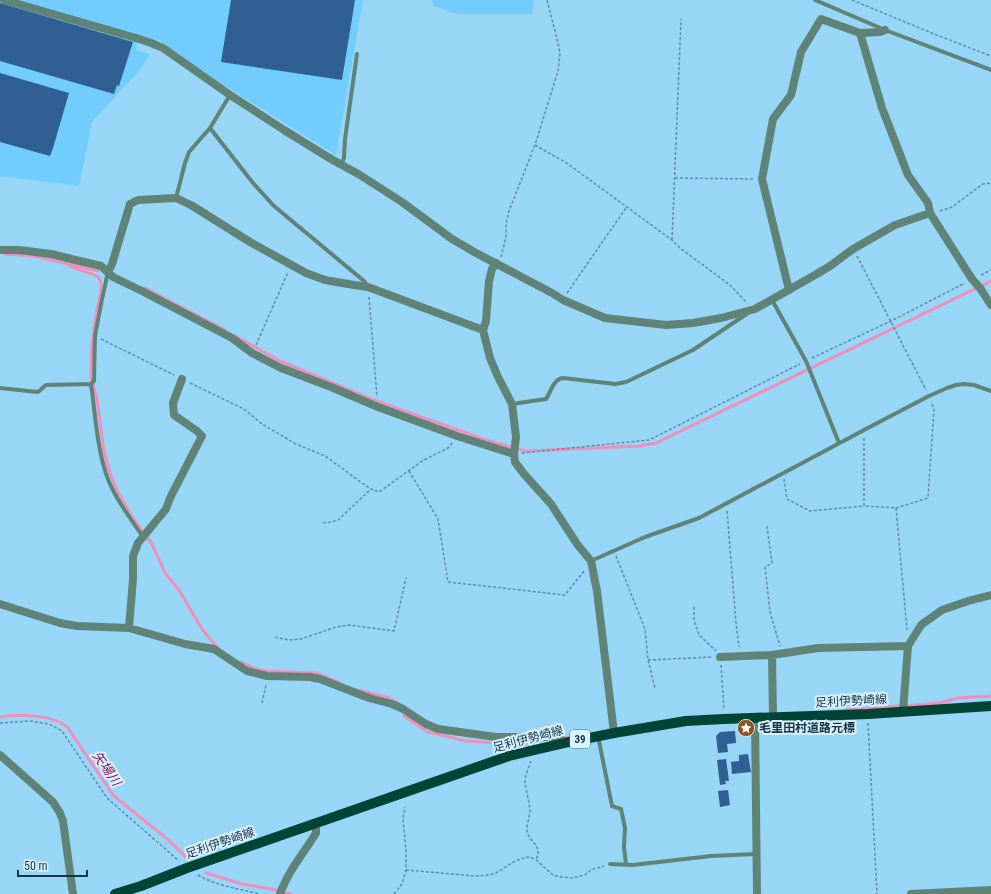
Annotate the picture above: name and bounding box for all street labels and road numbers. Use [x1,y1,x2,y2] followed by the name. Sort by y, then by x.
[815,692,887,710] street label: 足利伊勢崎線
[491,723,565,755] street label: 足利伊勢崎線
[570,730,590,748] road number: 39
[184,825,256,861] street label: 足利伊勢崎線

